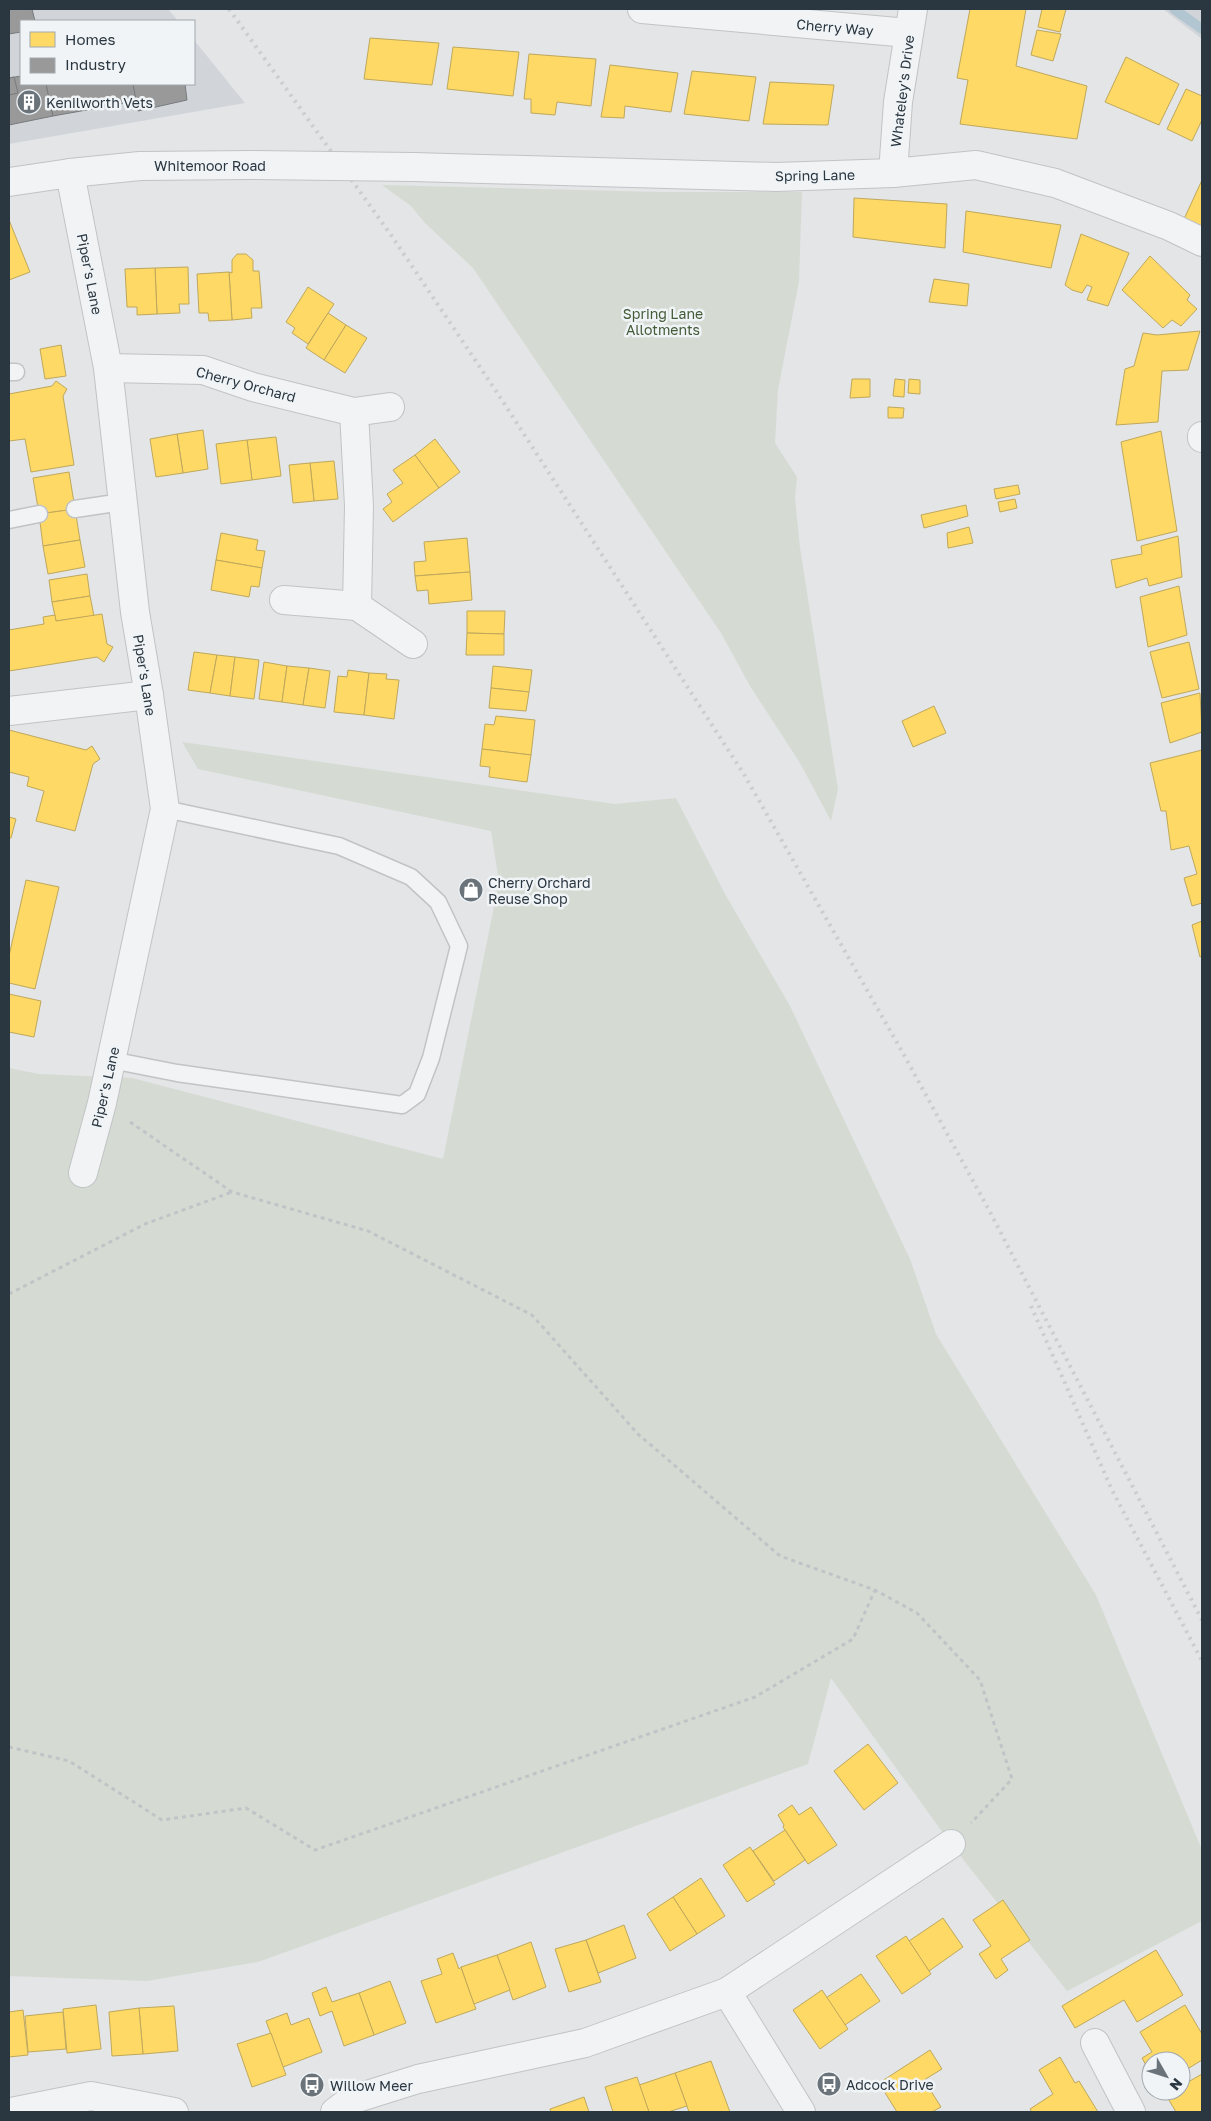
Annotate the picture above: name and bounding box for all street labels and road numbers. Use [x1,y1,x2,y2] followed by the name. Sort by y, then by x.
[796,15,874,39] street label: Cherry Way
[887,34,917,148] street label: Whateley's Drive
[154,157,266,174] street label: Whitemoor Road
[775,166,855,184] street label: Spring Lane
[74,232,106,316] street label: Piper's Lane
[194,362,298,406] street label: Cherry Orchard
[130,633,160,717] street label: Piper's Lane
[87,1045,123,1129] street label: Piper's Lane

